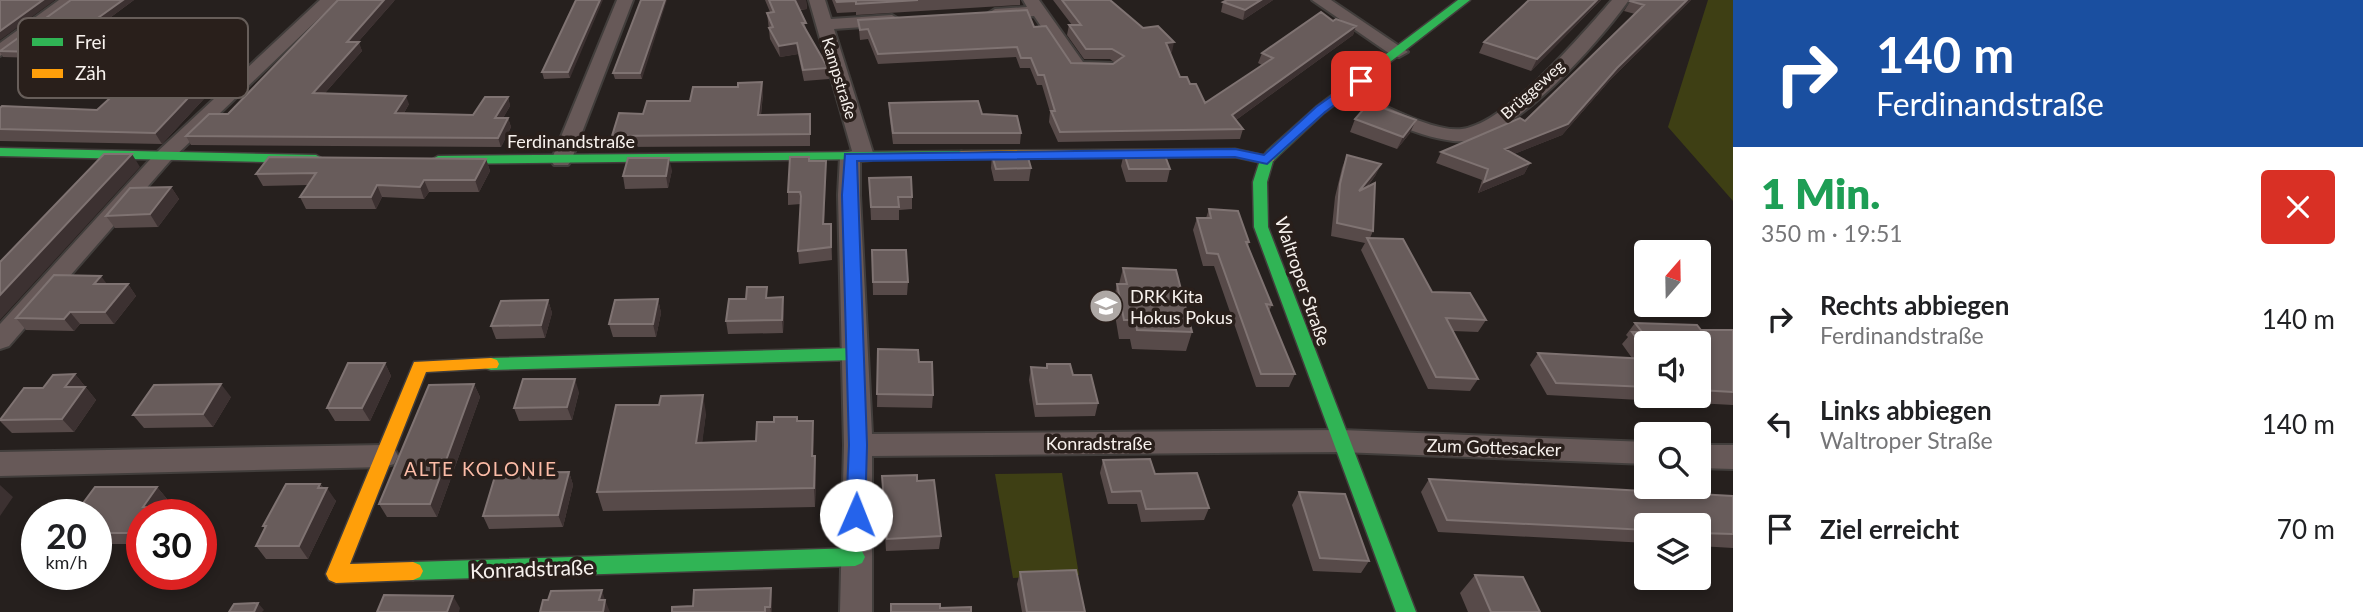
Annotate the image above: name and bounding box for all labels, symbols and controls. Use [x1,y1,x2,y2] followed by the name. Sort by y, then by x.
[18,18,248,98] legend
[1876,25,2014,83] text: 140 m
[1761,28,1852,119] icon: right
[75,30,106,53] text: Frei
[819,35,861,121] street label: Kampstraße
[1331,51,1391,111] pin
[1496,56,1568,122] street label: Brüggeweg
[75,61,106,84] text: Zäh
[1342,62,1380,100] icon: arrive
[1876,84,2104,123] text: Ferdinandstraße
[507,130,635,152] street label: Ferdinandstraße
[1761,168,1880,218] text: 1 Min.
[2261,170,2335,244] button: close
[1271,214,1335,348] street label: Waltroper Straße
[1761,219,1903,247] text: 350 m · 19:51
[1634,240,1712,317] north arrow
[1634,240,1711,590] map controls
[1130,285,1233,328] place label: DRK Kita Hokus Pokus
[1087,287,1125,325] school or university icon: DRK Kita Hokus Pokus
[1820,289,2009,321] text: Rechts abbiegen
[1761,300,1799,338] icon: right
[2262,303,2335,335] text: 140 m
[1820,321,1984,349] text: Ferdinandstraße
[1634,331,1711,408] button: sound
[1820,394,1992,426] text: Links abbiegen
[1761,405,1799,443] icon: left
[2262,408,2335,440] text: 140 m
[1634,422,1711,499] button: search
[1820,426,1993,454] text: Waltroper Straße
[1046,432,1152,454] street label: Konradstraße
[1426,434,1562,460] street label: Zum Gottesacker
[404,457,558,480] district label: ALTE KOLONIE
[819,478,893,552] position arrow
[126,499,217,590] speed limit sign: 30
[1761,510,1799,548] icon: arrive
[1634,513,1711,590] button: layers
[1820,513,1959,545] text: Ziel erreicht
[2277,513,2335,545] text: 70 m
[46,514,87,556] text: 20
[45,551,88,573] text: km/h
[469,553,595,583] street label: Konradstraße

